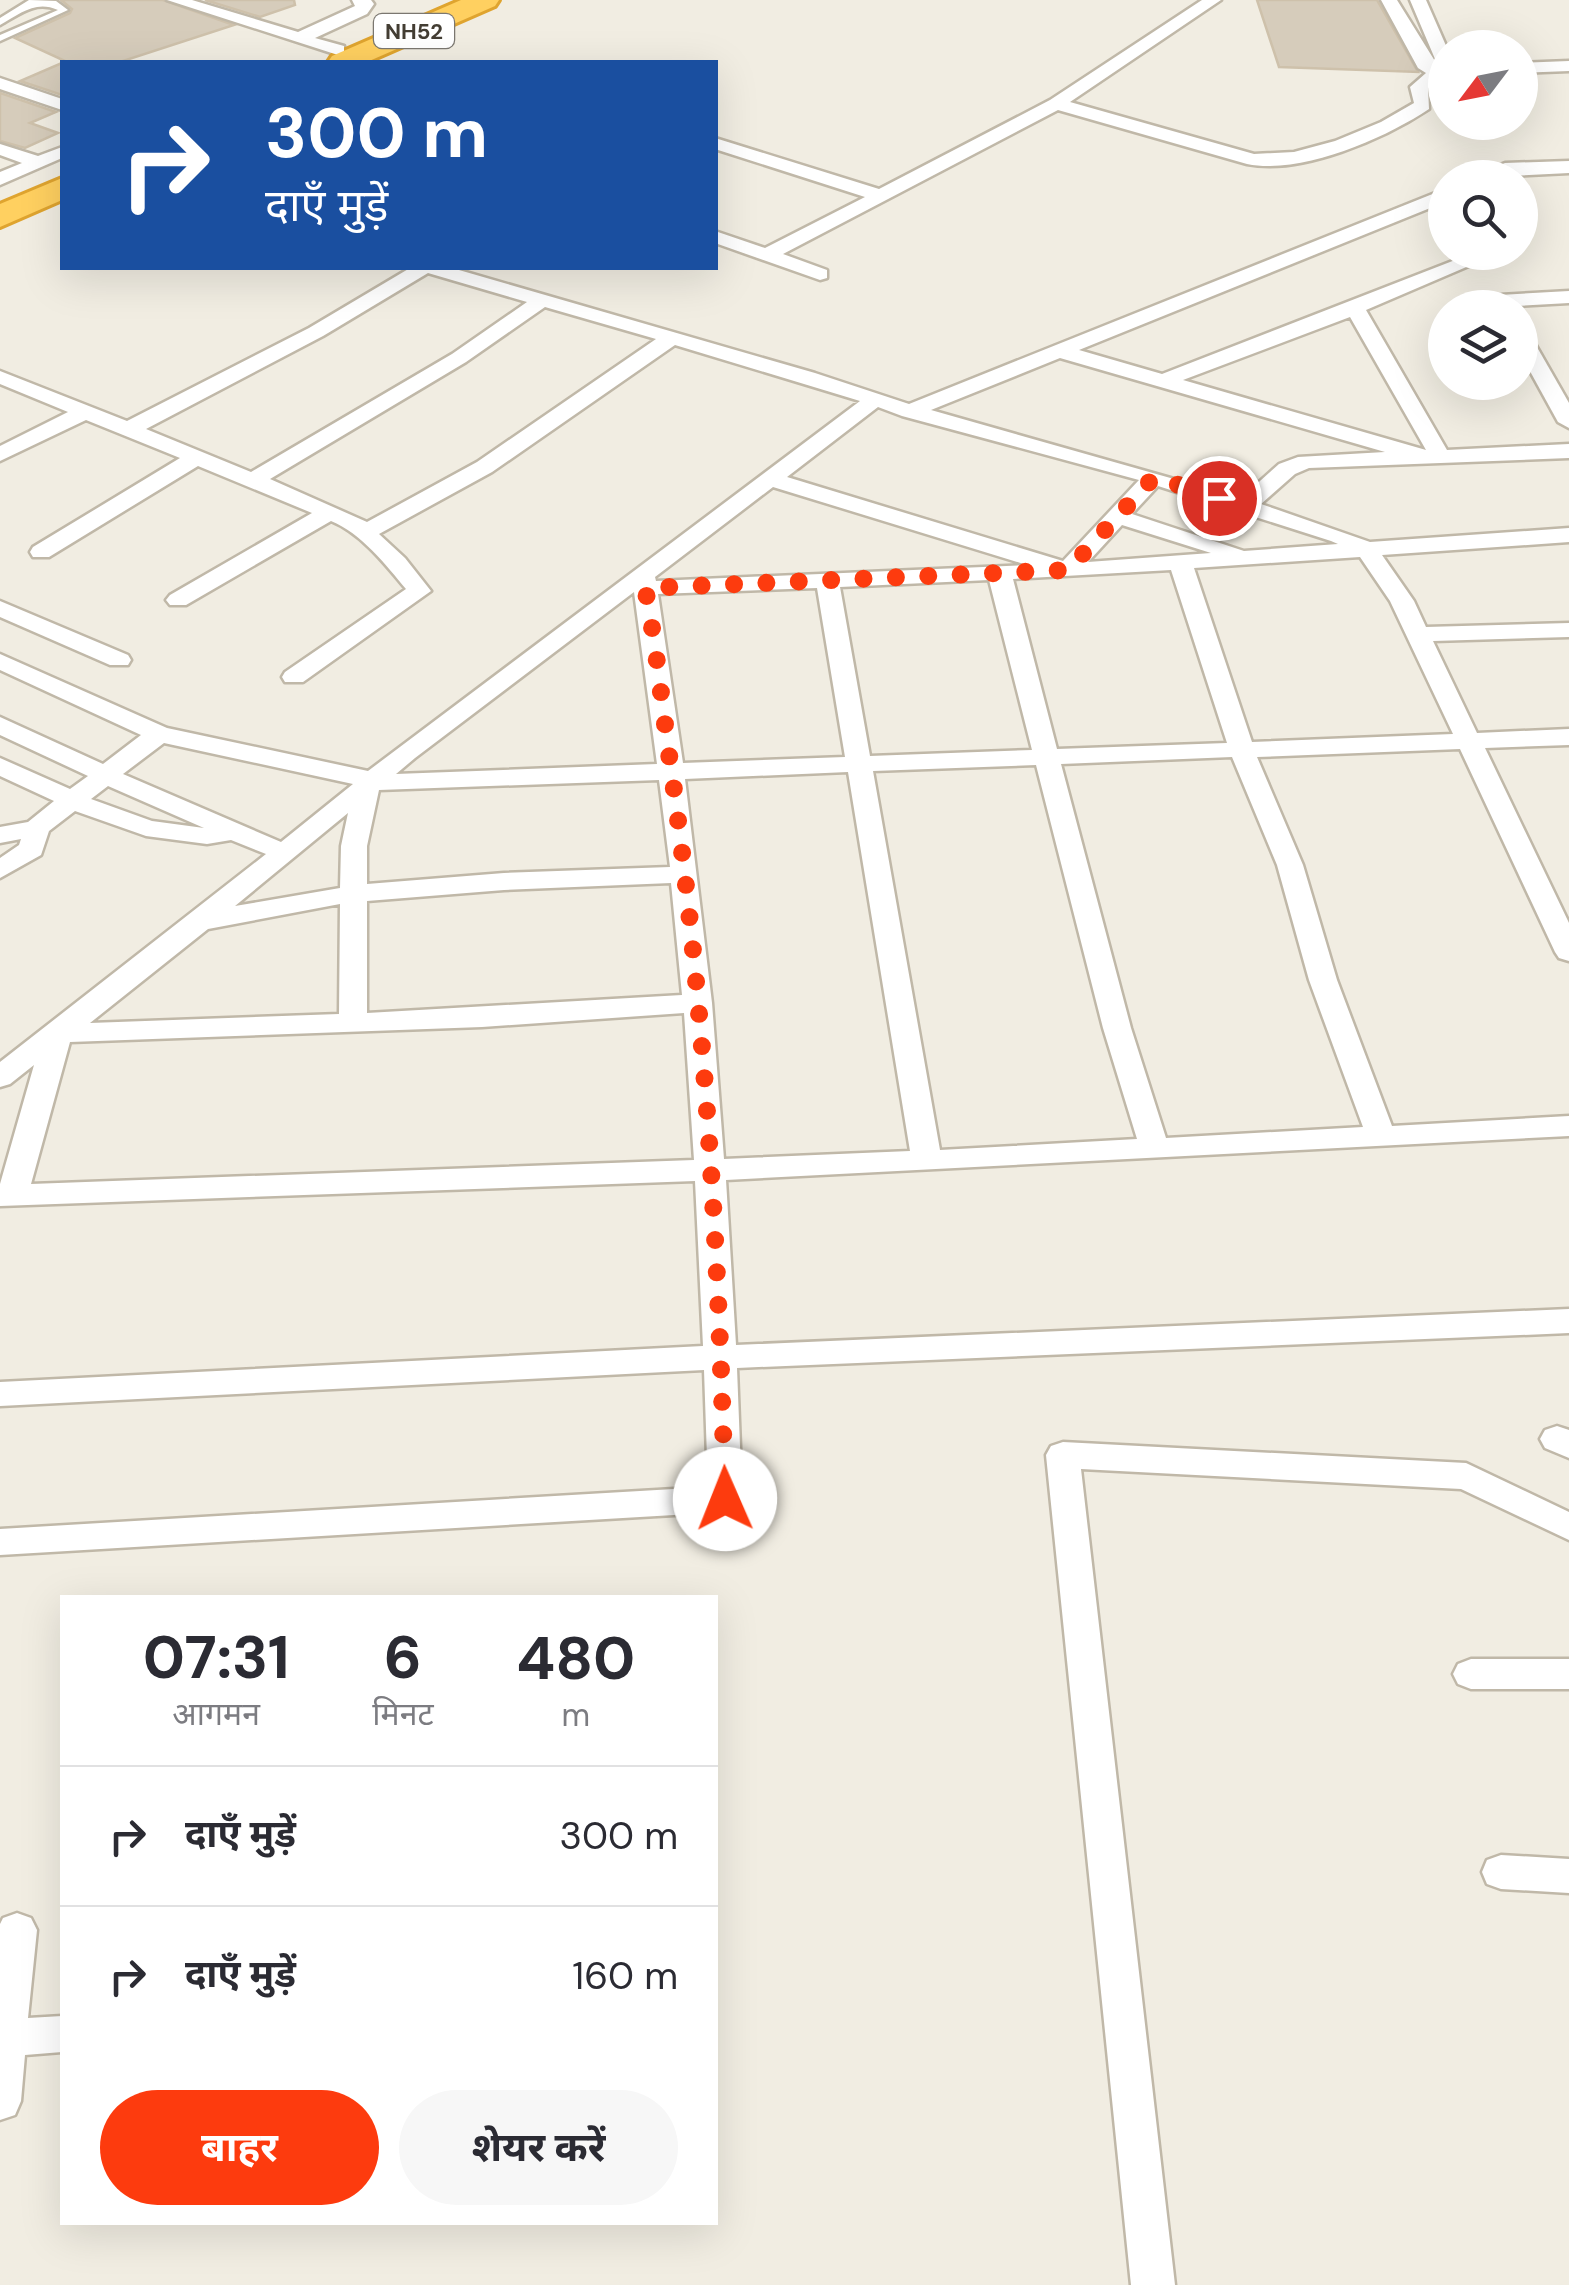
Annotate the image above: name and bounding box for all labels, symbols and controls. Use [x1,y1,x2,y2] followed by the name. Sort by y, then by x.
[374,14,454,48] road number: NH52
[1428,30,1538,140] north arrow
[1428,30,1538,400] map controls
[265,88,488,179] text: 300 m
[100,100,230,230] icon: right
[1428,160,1538,270] button: search
[265,176,388,235] text: दाएँ मुड़ें
[1428,290,1538,400] button: layers
[1177,456,1262,541] pin
[1192,471,1247,526] icon: arrive
[673,1447,777,1551] position arrow
[143,1618,290,1697] text: 07:31
[384,1618,422,1697] text: 6
[516,1619,635,1698] text: 480
[172,1693,260,1735] text: आगमन
[372,1693,434,1735] text: मिनट
[562,1694,590,1736] text: m
[100,1809,155,1864] icon: right
[185,1809,296,1859] text: दाएँ मुड़ें
[560,1811,678,1861] text: 300 m
[100,1949,155,2004] icon: right
[185,1949,296,1999] text: दाएँ मुड़ें
[572,1951,678,2001] text: 160 m
[100,2090,379,2205] button: बाहर
[399,2090,678,2205] button: शेयर करें

